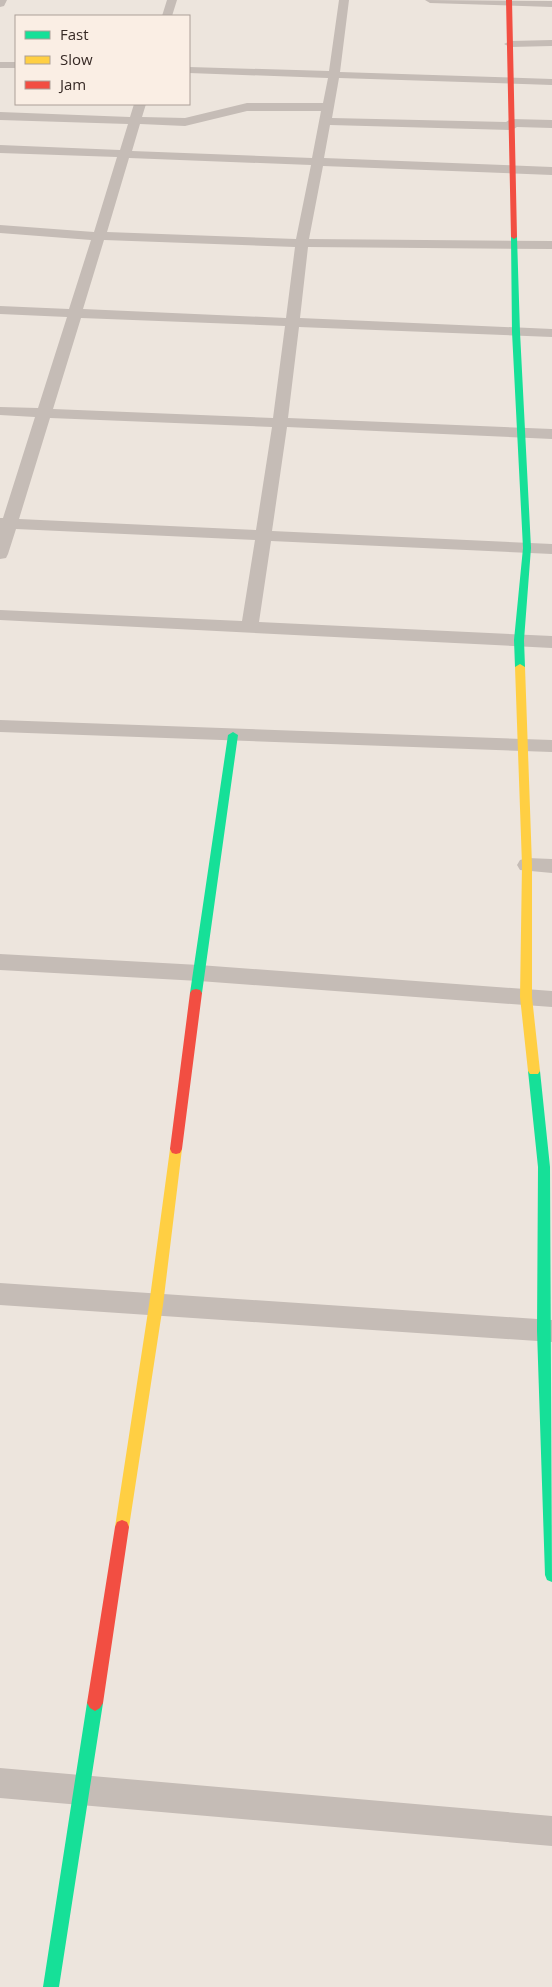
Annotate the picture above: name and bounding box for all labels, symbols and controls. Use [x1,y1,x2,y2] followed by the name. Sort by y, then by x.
[15,15,190,105] legend
[60,24,89,44] text: Fast
[60,49,93,69] text: Slow
[58,74,86,94] text: Jam

